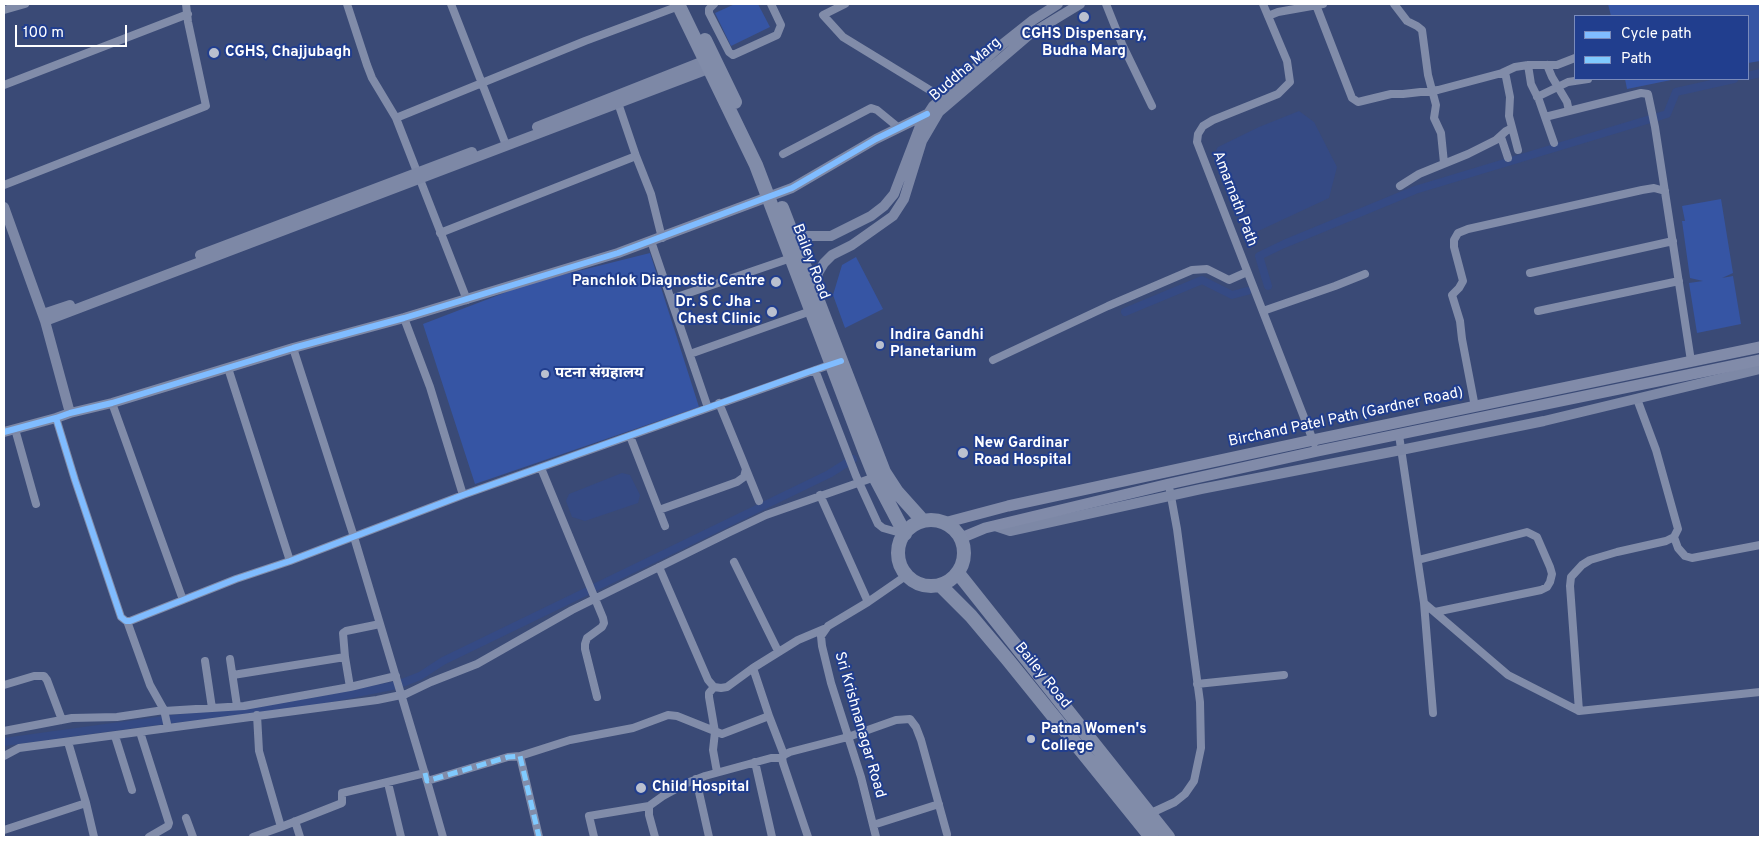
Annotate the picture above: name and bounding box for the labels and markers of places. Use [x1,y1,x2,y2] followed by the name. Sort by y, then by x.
[1077,10,1091,24] marker: CGHS Dispensary, Budha Marg
[1021,26,1147,61] place label: CGHS Dispensary, Budha Marg
[225,44,351,62] place label: CGHS, Chajjubagh
[207,46,221,60] marker: CGHS, Chajjubagh
[572,273,765,291] place label: Panchlok Diagnostic Centre
[769,275,783,289] marker: Panchlok Diagnostic Centre
[675,294,761,329] place label: Dr. S C Jha - Chest Clinic
[765,305,779,319] marker: Dr. S C Jha - Chest Clinic
[890,327,984,362] place label: Indira Gandhi Planetarium
[874,339,886,351] marker: Indira Gandhi Planetarium
[555,365,644,383] place label: पटना संग्रहालय
[539,368,551,380] marker: पटना संग्रहालय
[974,435,1071,470] place label: New Gardinar Road Hospital
[956,446,970,460] marker: New Gardinar Road Hospital
[1041,721,1147,756] place label: Patna Women's College
[1025,733,1037,745] marker: Patna Women's College
[652,779,749,797] place label: Child Hospital
[634,781,648,795] marker: Child Hospital

